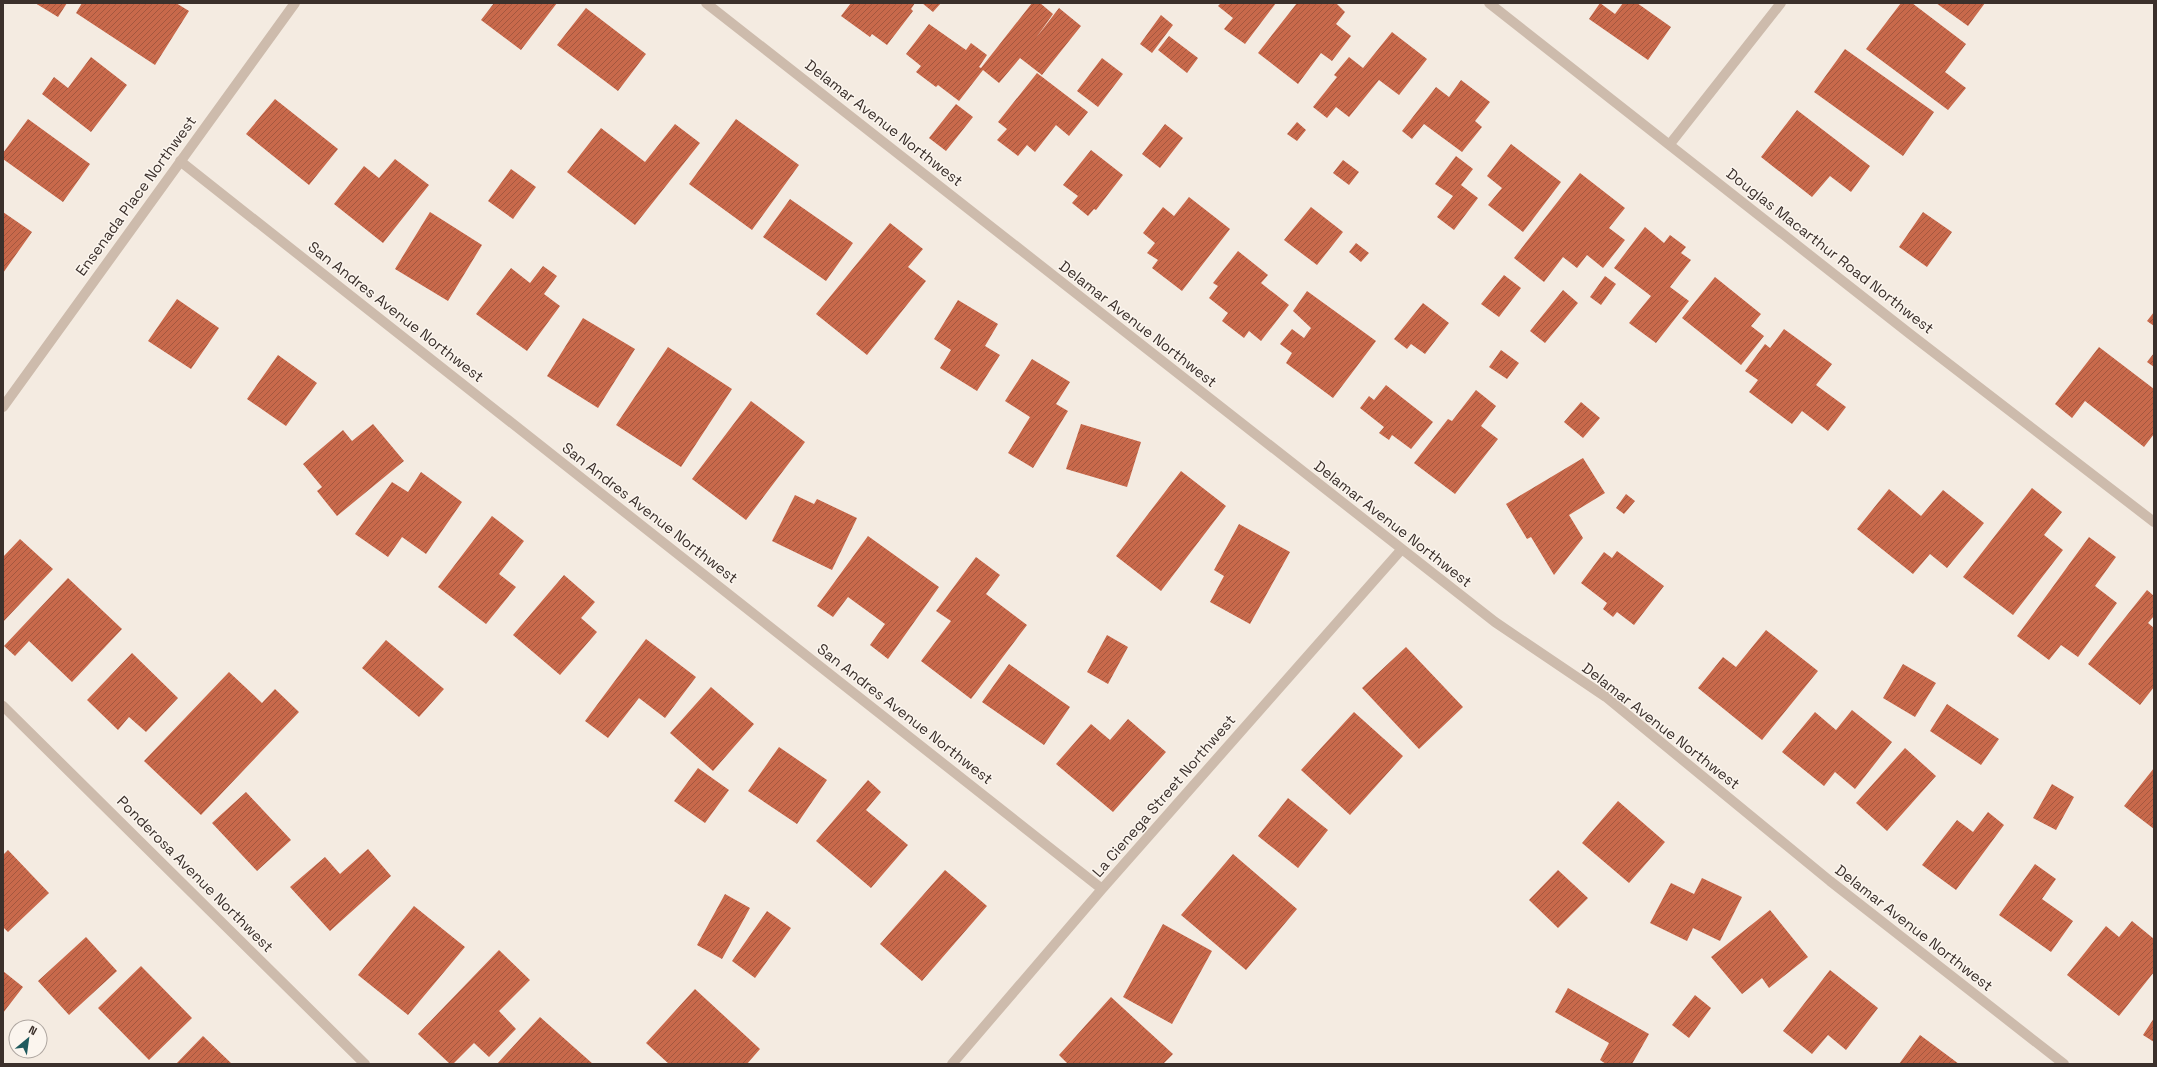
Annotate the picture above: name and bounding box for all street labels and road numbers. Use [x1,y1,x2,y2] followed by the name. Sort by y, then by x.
[802,55,967,190] street label: Delamar Avenue Northwest
[71,112,200,279] street label: Ensenada Place Northwest
[1723,164,1938,338] street label: Douglas Macarthur Road Northwest
[305,237,488,386] street label: San Andres Avenue Northwest
[1056,256,1221,391] street label: Delamar Avenue Northwest
[559,438,742,587] street label: San Andres Avenue Northwest
[1311,456,1476,591] street label: Delamar Avenue Northwest
[814,639,997,788] street label: San Andres Avenue Northwest
[1579,658,1744,793] street label: Delamar Avenue Northwest
[1088,710,1239,881] street label: La Cienega Street Northwest
[113,791,278,956] street label: Ponderosa Avenue Northwest
[1832,860,1997,995] street label: Delamar Avenue Northwest

